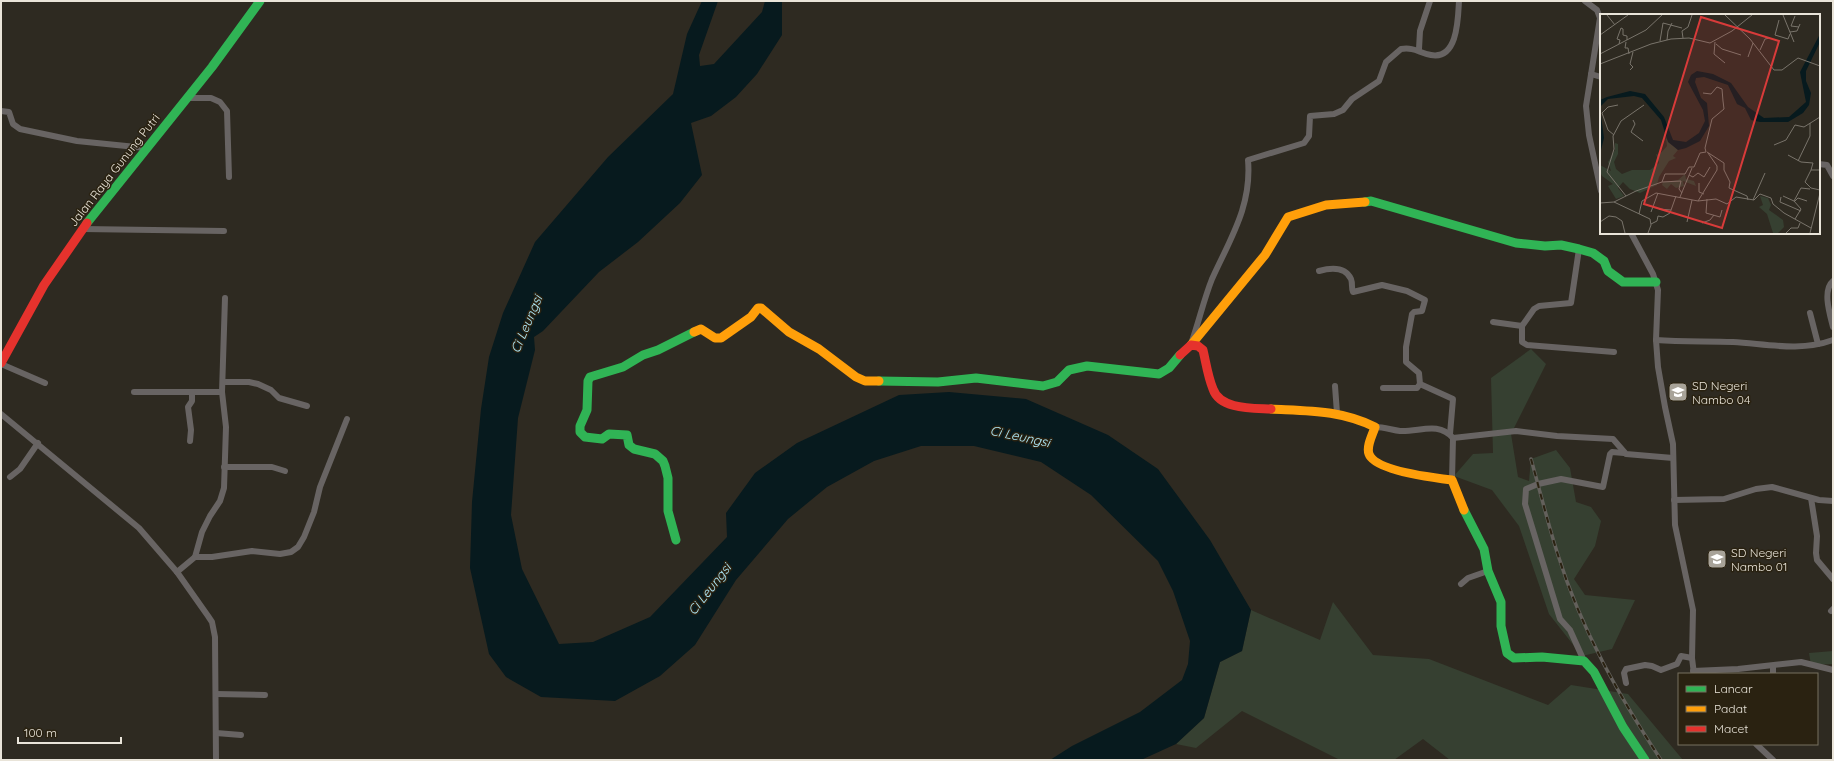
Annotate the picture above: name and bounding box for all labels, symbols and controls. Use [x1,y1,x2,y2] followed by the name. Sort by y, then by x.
[1600,14,1820,234] inset map
[65,111,163,229] street label: Jalan Raya Gunung Putri
[507,291,546,355] water label: Ci Leungsi
[1692,378,1750,407] place label: SD Negeri Nambo 04
[1667,381,1689,403] school or university icon: SD Negeri Nambo 04
[989,422,1054,451] water label: Ci Leungsi
[1731,545,1787,574] place label: SD Negeri Nambo 01
[1706,548,1728,570] school or university icon: SD Negeri Nambo 01
[684,558,735,618] water label: Ci Leungsi
[1678,673,1818,745] legend
[1714,681,1753,696] text: Lancar
[1714,701,1747,716] text: Padat
[18,719,121,745] scale bar
[1714,721,1748,736] text: Macet
[24,725,57,740] text: 100 m

